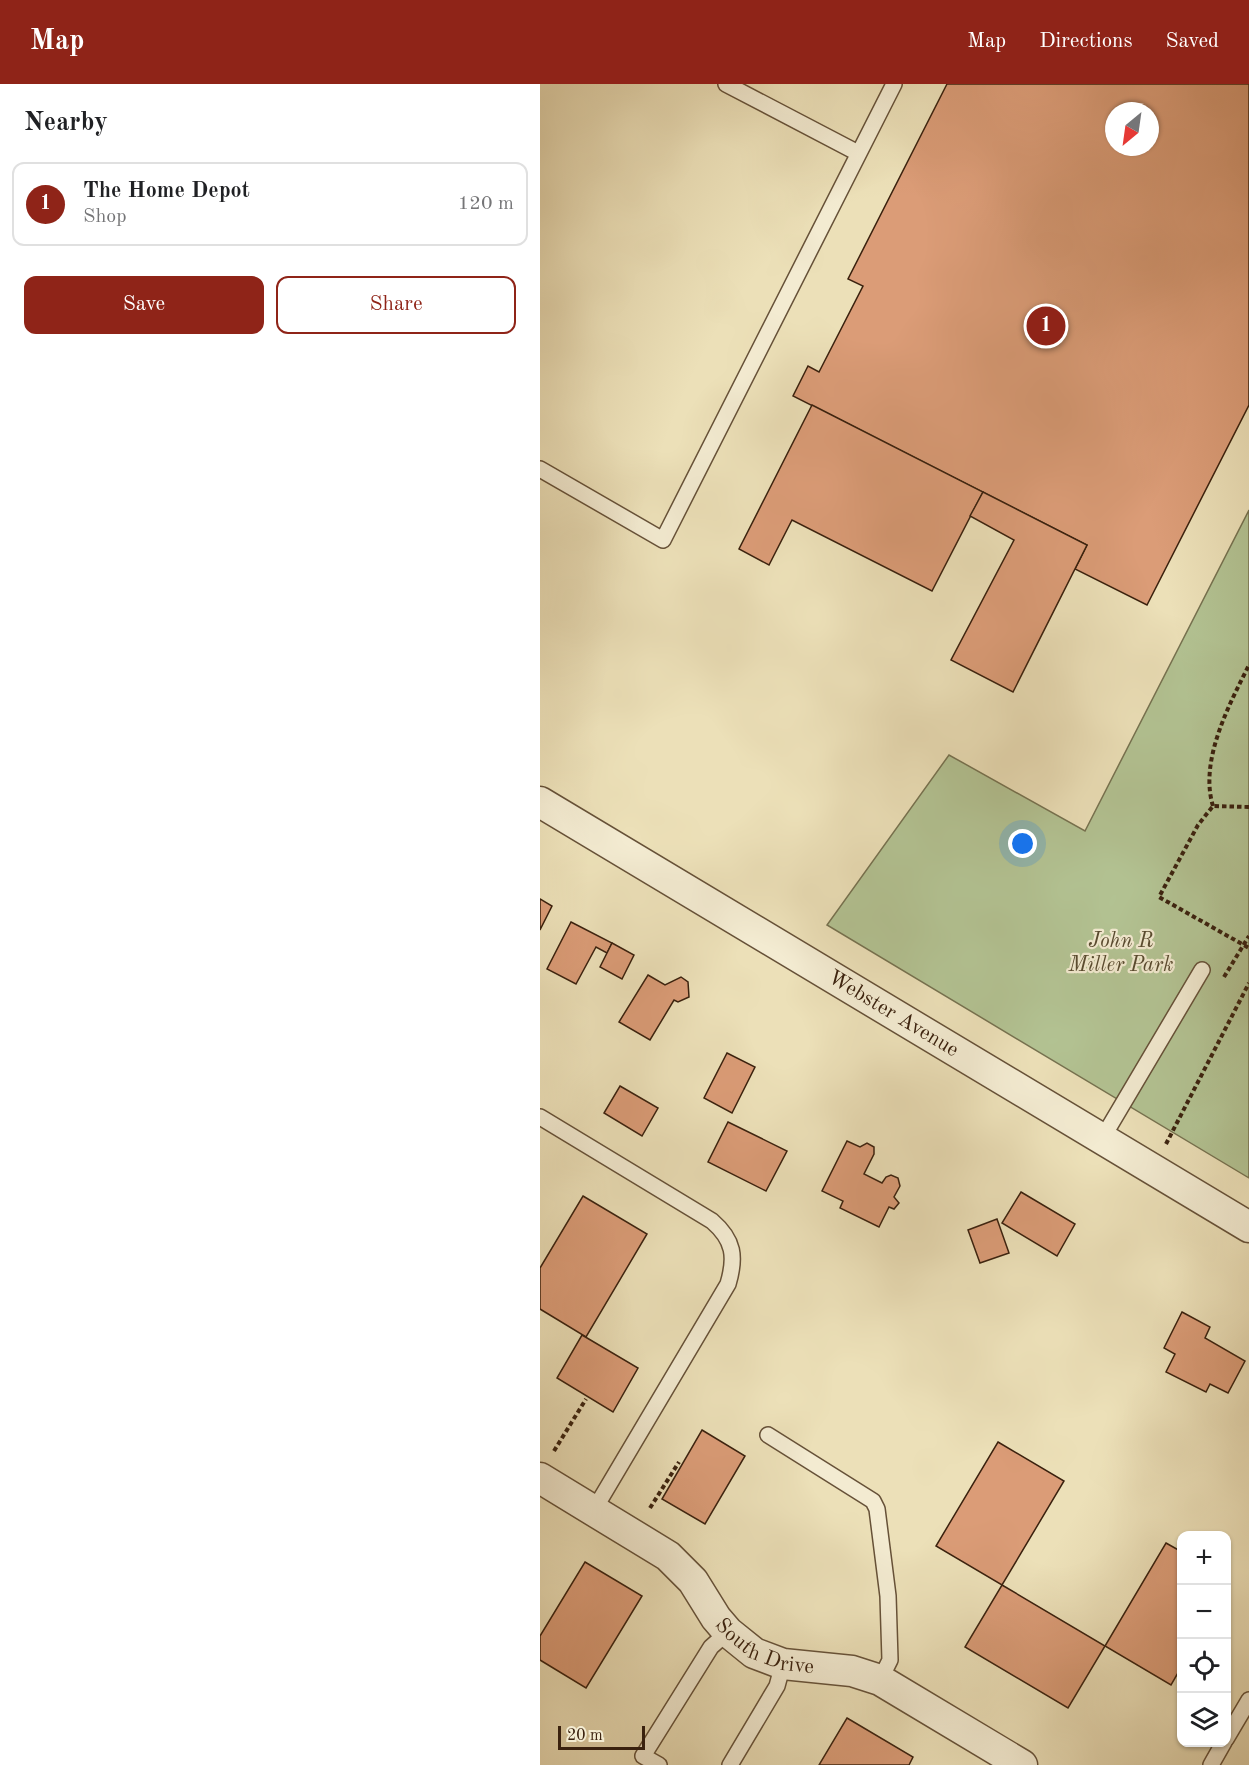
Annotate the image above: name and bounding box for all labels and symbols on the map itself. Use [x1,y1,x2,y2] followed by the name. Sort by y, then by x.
[1105,102,1159,156] north arrow
[1026,304,1066,348] pin: 1
[1008,829,1037,858] your location
[1068,931,1173,976] park label: John R Miller Park
[824,967,962,1061] street label: Webster Avenue
[711,1614,815,1678] street label: South Drive
[558,1723,645,1750] scale bar

